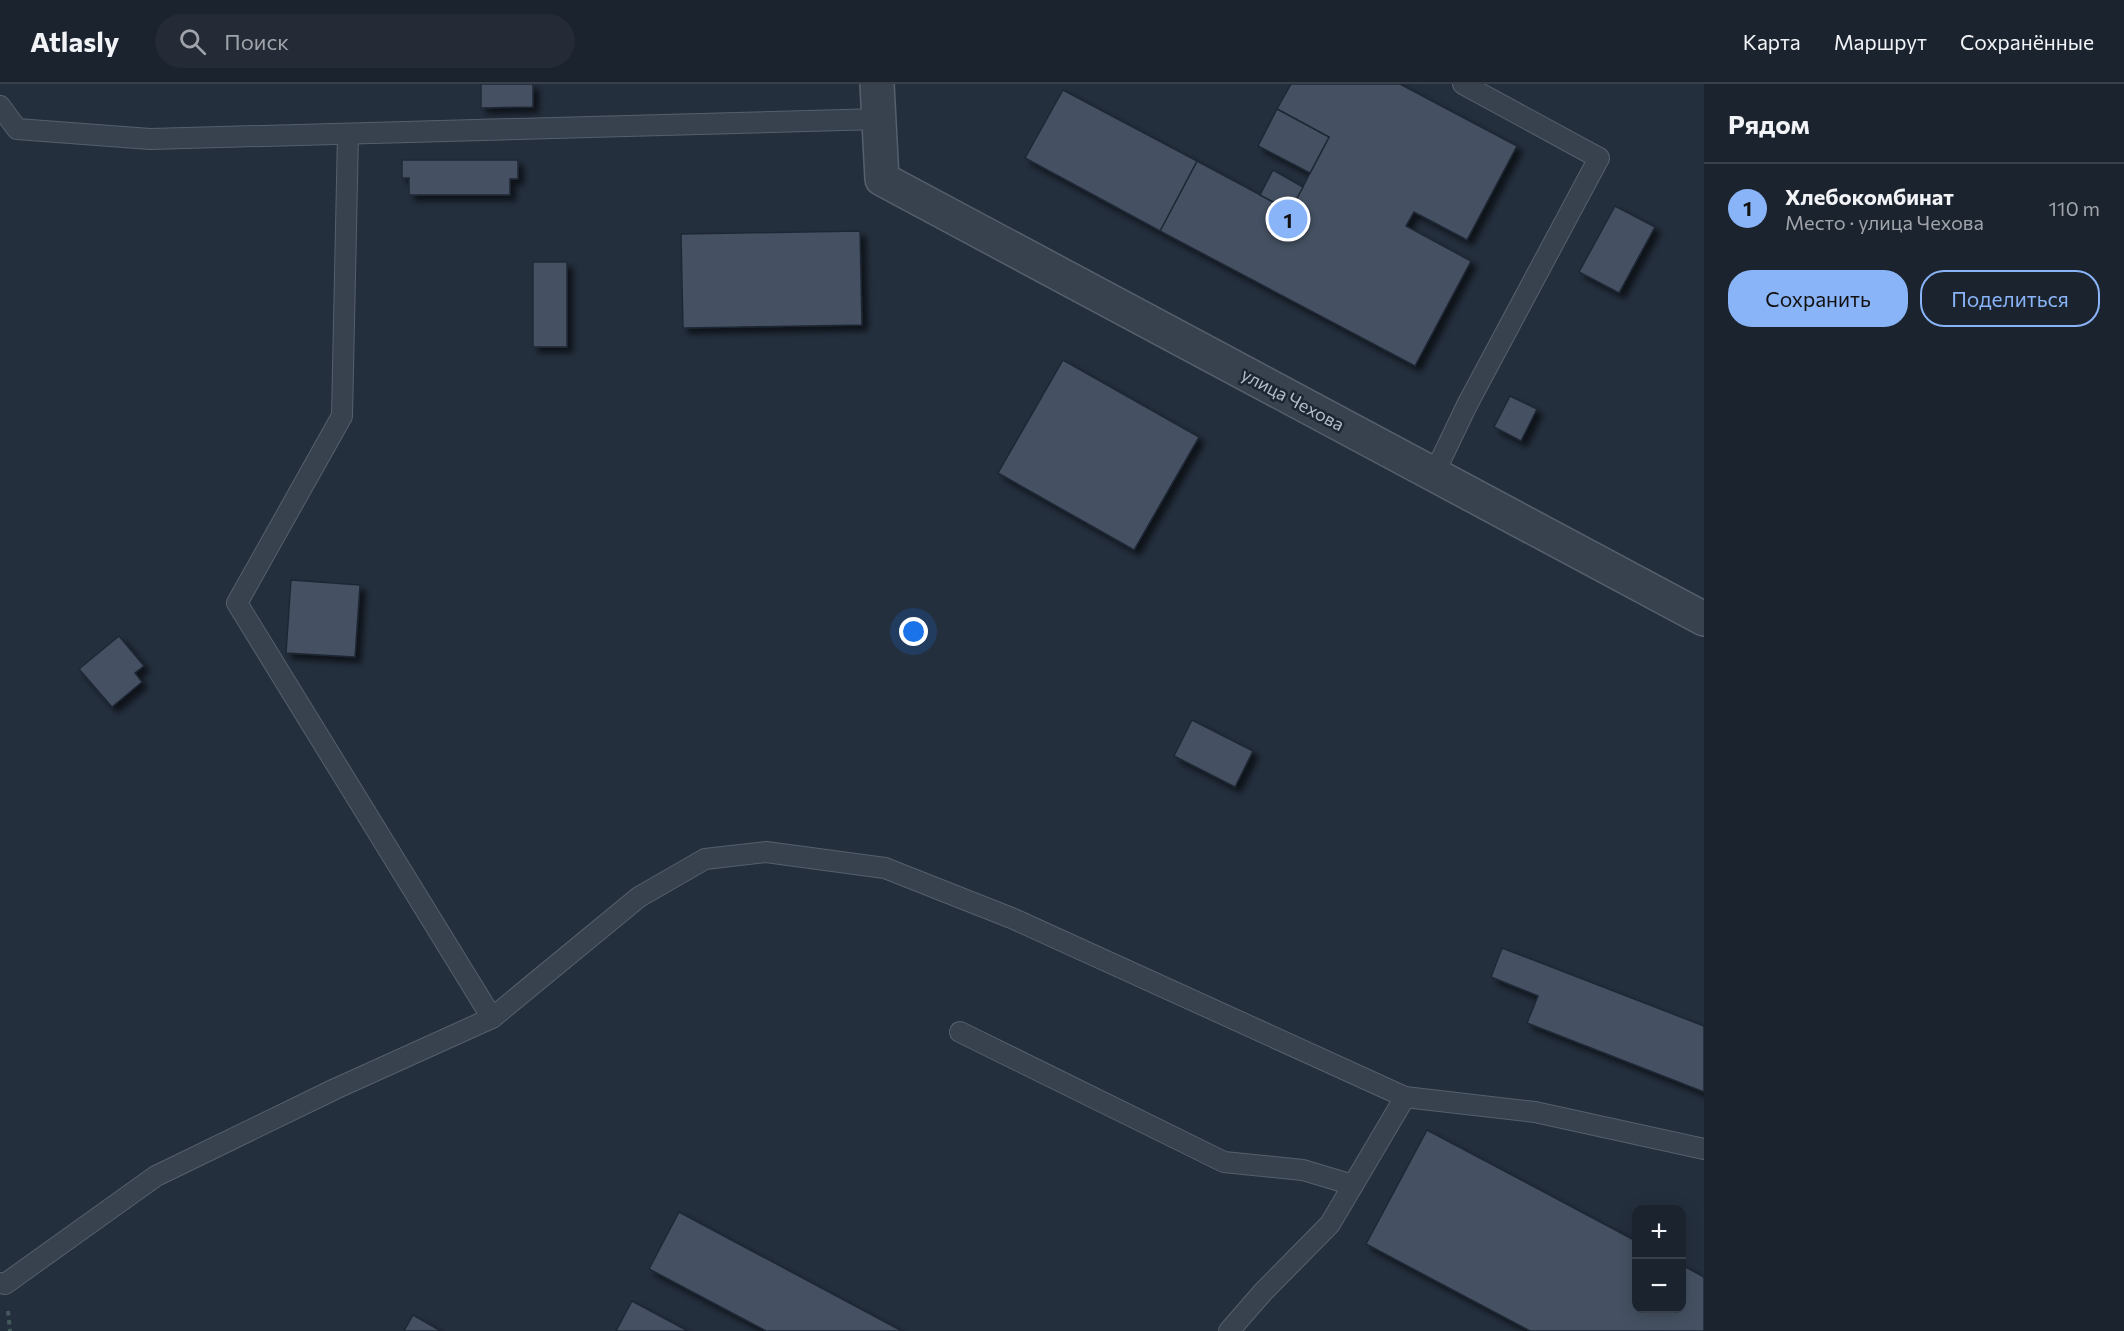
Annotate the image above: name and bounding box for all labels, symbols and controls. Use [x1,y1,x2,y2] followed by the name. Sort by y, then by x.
[155,14,575,68] search box
[30,24,119,58] text: Atlasly
[176,25,209,58] icon: search
[224,28,289,55] text: Поиск
[1743,29,1801,54] text: Карта
[1834,29,1927,54] text: Маршрут
[1960,29,2094,54] text: Сохранённые
[1728,108,1810,139] text: Рядом
[1785,183,1954,210] text: Хлебокомбинат
[1268,196,1308,242] pin: 1
[1743,196,1752,220] text: 1
[2049,196,2100,220] text: 110 m
[1785,210,1984,234] text: Место · улица Чехова
[1728,270,1908,327] button: Сохранить
[1920,270,2100,327] button: Поделиться
[1238,363,1348,435] street label: улица Чехова
[899,617,928,646] your location
[1632,1205,1686,1313] map controls
[1632,1205,1686,1259] button: +
[1632,1259,1686,1313] button: −

